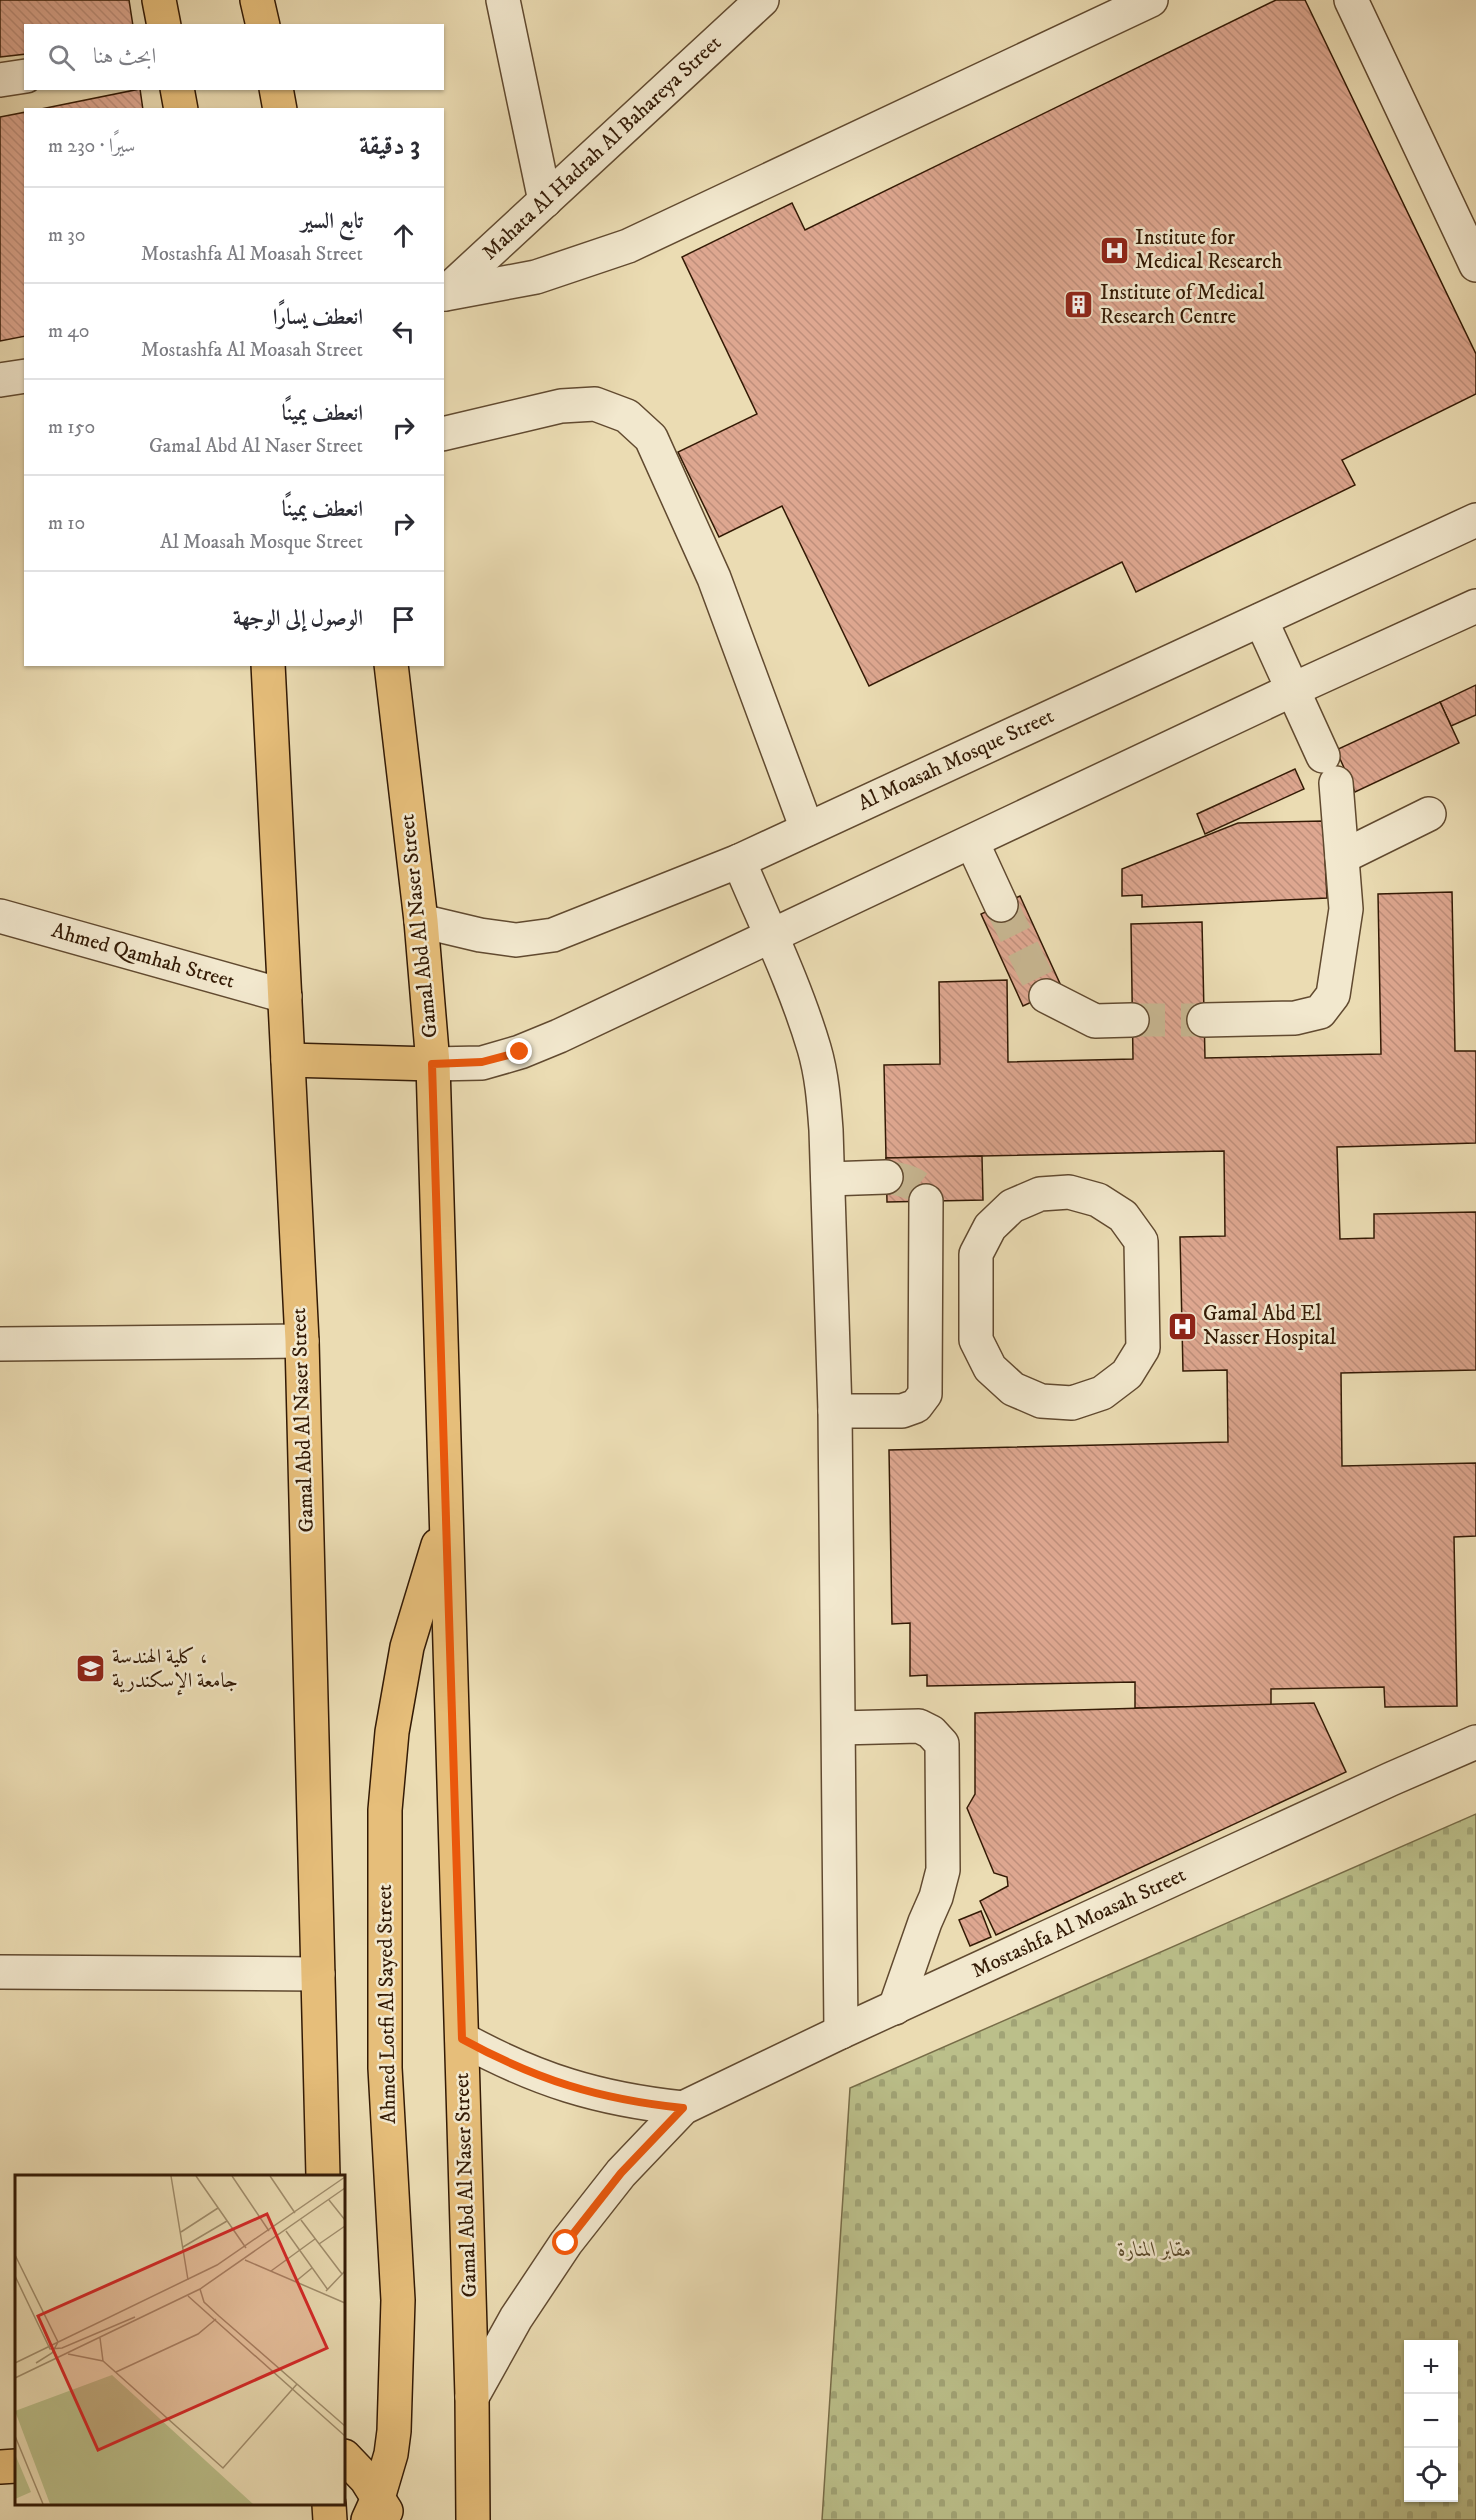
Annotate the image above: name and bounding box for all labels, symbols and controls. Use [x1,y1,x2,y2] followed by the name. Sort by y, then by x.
[24,24,444,90] search box
[477,30,727,266] street label: Mahata Al Hadrah Al Bahareya Street
[45,41,78,74] icon: search
[93,43,156,70] text: ابحث هنا
[359,130,420,163] text: 3 دقيقة
[48,134,135,159] text: سيرًا · 230 m
[301,208,363,235] text: تابع السير
[387,219,420,252] icon: ahead
[48,223,86,248] text: 30 m
[1135,225,1282,275] place label: Institute for Medical Research
[1098,234,1130,266] hospital icon: Institute for Medical Research
[141,242,363,267] text: Mostashfa Al Moasah Street
[1100,280,1265,330] place label: Institute of Medical Research Centre
[1063,289,1095,321] building icon: Institute of Medical Research Centre
[273,304,363,331] text: انعطف يسارًا
[387,315,420,348] icon: left
[48,319,90,344] text: 40 m
[141,338,363,363] text: Mostashfa Al Moasah Street
[282,400,363,427] text: انعطف يمينًا
[387,411,420,444] icon: right
[48,415,95,440] text: 150 m
[149,434,363,459] text: Gamal Abd Al Naser Street
[282,496,363,523] text: انعطف يمينًا
[387,507,420,540] icon: right
[48,511,85,536] text: 10 m
[160,530,363,555] text: Al Moasah Mosque Street
[387,603,420,636] icon: arrive
[233,605,363,632] text: الوصول إلى الوجهة
[854,703,1058,817] street label: Al Moasah Mosque Street
[394,813,444,1039] street label: Gamal Abd Al Naser Street
[48,917,238,995] street label: Ahmed Qamhah Street
[506,1038,532,1064] route end
[1203,1301,1337,1351] place label: Gamal Abd El Nasser Hospital
[286,1307,320,1533] street label: Gamal Abd Al Naser Street
[1166,1310,1198,1342] hospital icon: Gamal Abd El Nasser Hospital
[112,1644,238,1696] place label: كلية الهندسة ، جامعة الإسكندرية
[75,1653,107,1685] school or university icon: كلية الهندسة ، جامعة الإسكندرية
[968,1862,1190,1984] street label: Mostashfa Al Moasah Street
[372,1884,402,2124] street label: Ahmed Lotfi Al Sayed Street
[449,2072,483,2298] street label: Gamal Abd Al Naser Street
[15,2175,345,2505] inset map
[552,2229,578,2255] route start
[1117,2237,1192,2263] park label: مقابر المنارة
[1404,2340,1458,2502] map controls
[1404,2340,1458,2394] button: +
[1404,2394,1458,2448] button: −
[1404,2448,1458,2502] button: locate

